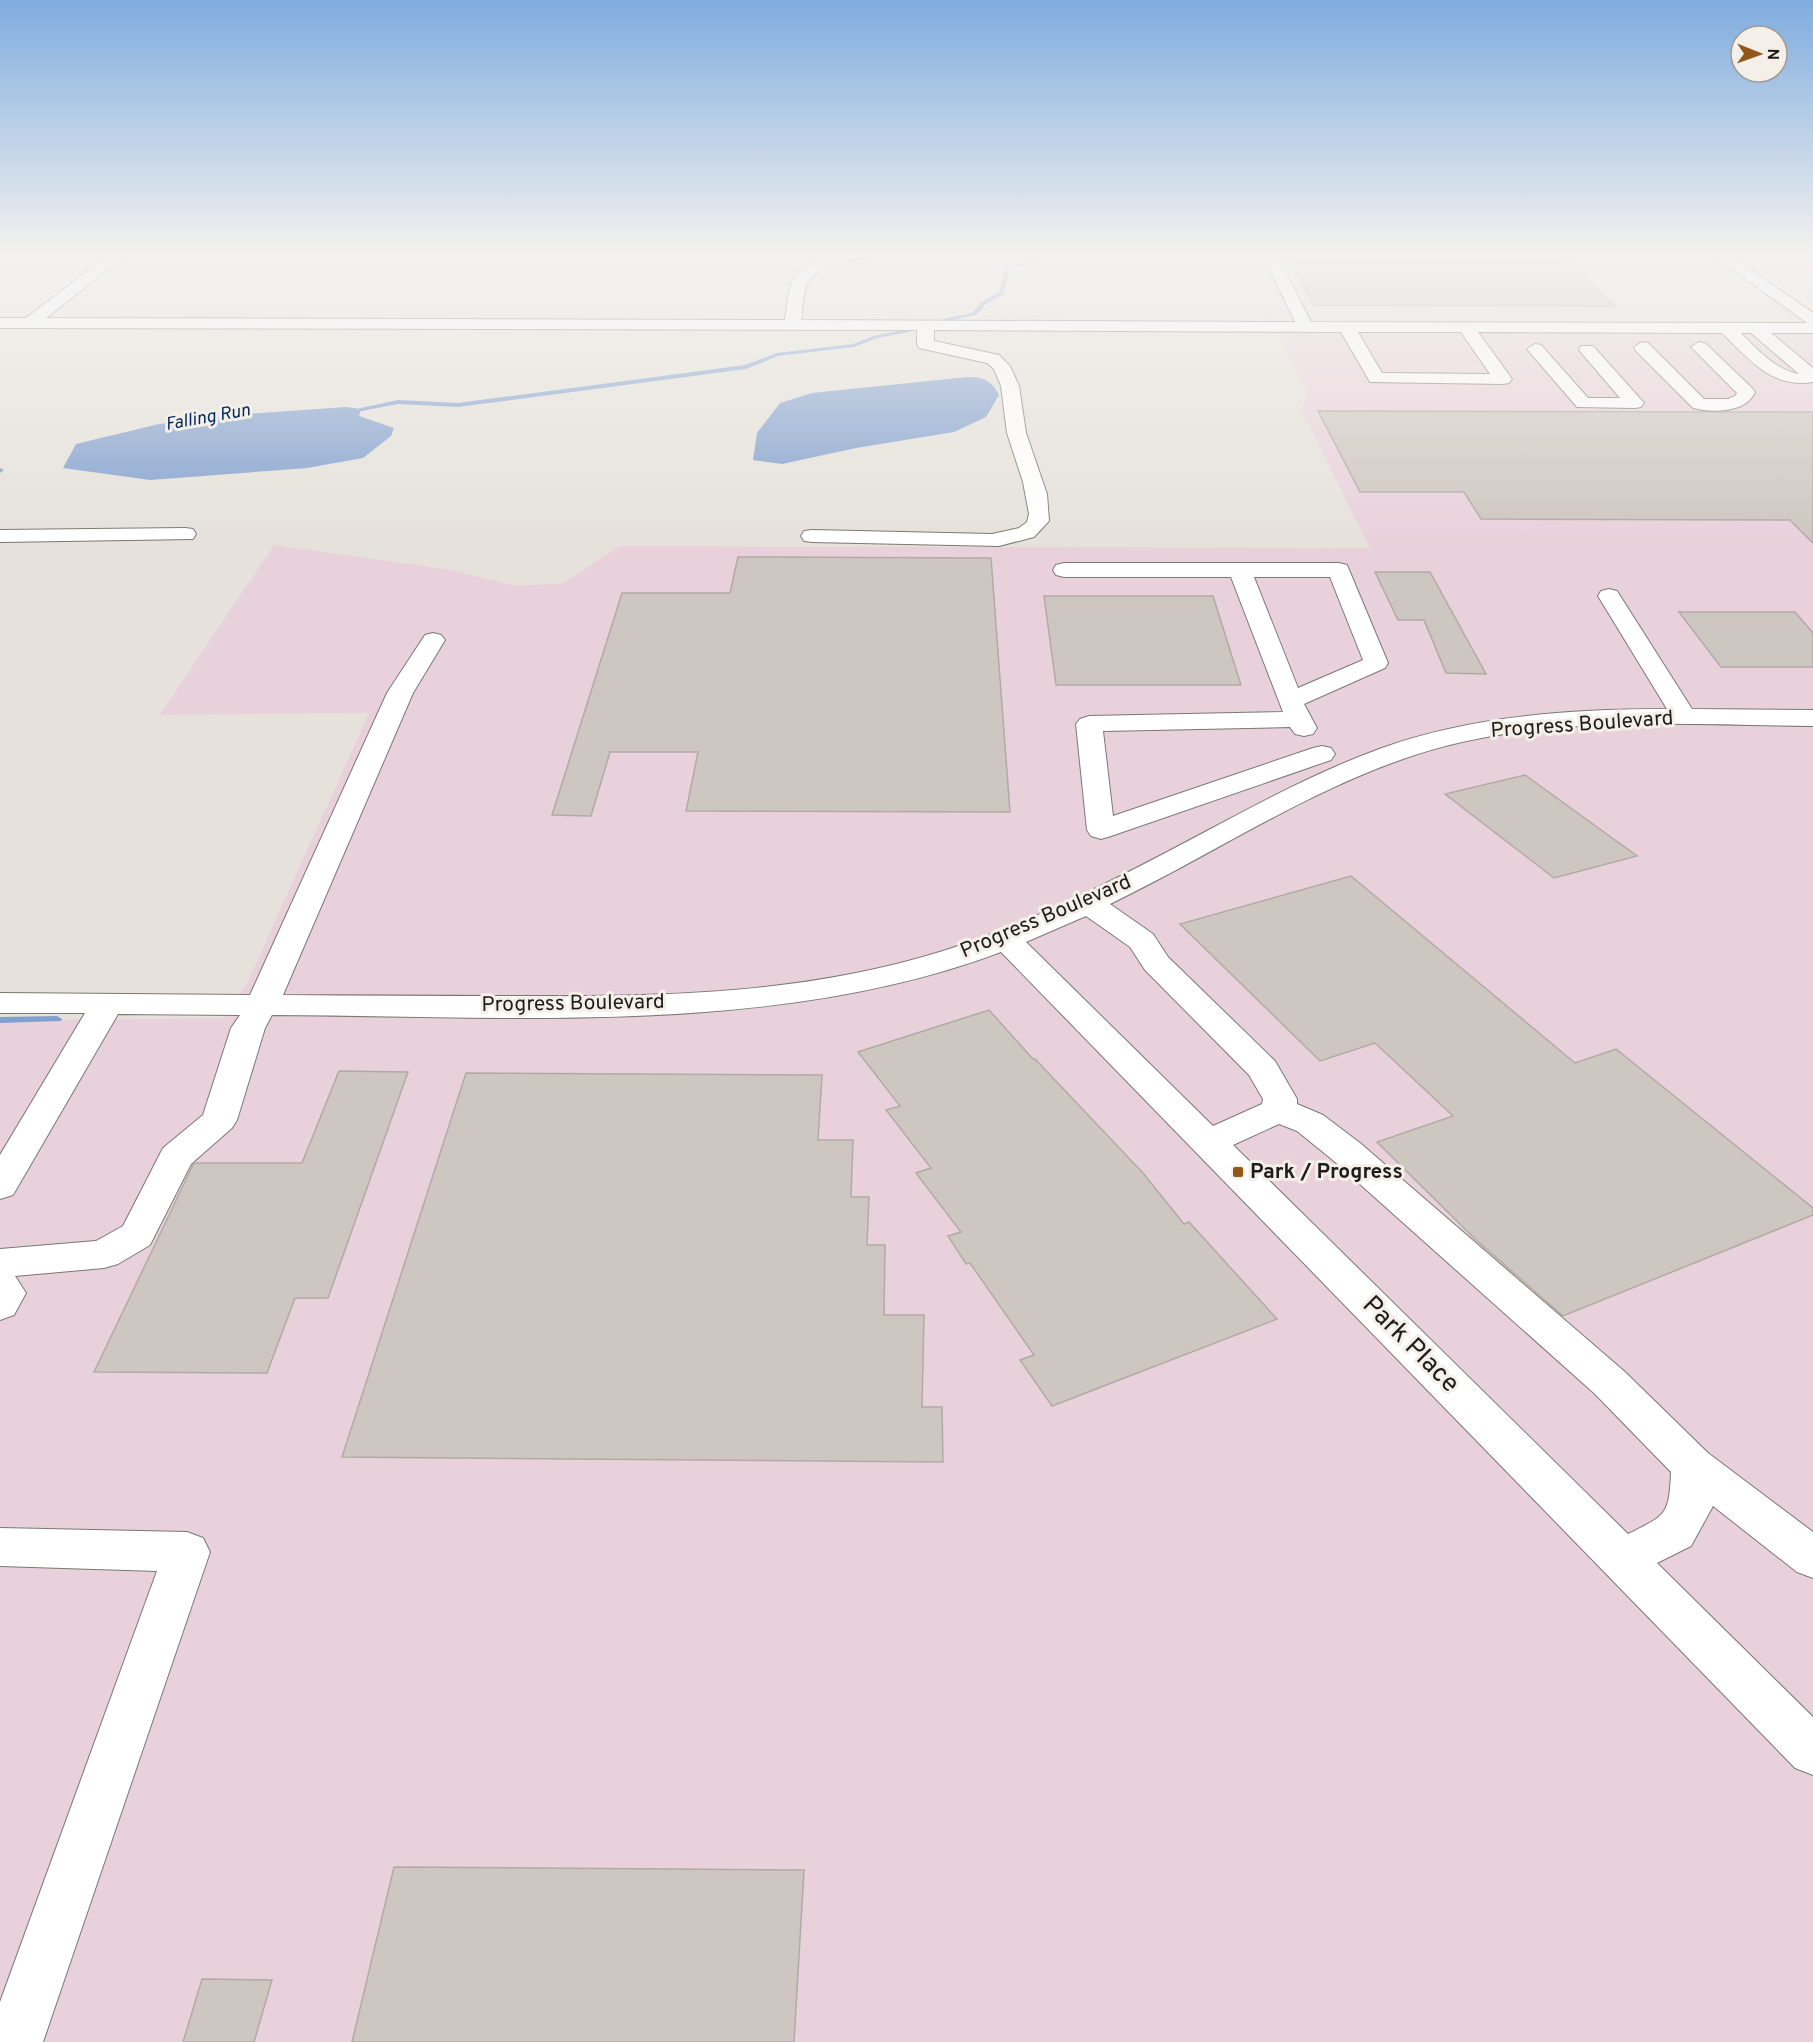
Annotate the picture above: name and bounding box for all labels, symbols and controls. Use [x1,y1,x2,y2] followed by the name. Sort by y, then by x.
[1729,24,1789,84] north arrow
[1762,48,1782,60] text: N
[164,399,252,437] water label: Falling Run
[1490,705,1674,745] street label: Progress Boulevard
[956,869,1136,965] street label: Progress Boulevard
[481,989,665,1019] street label: Progress Boulevard
[1250,1159,1403,1186] place label: Park / Progress
[1231,1165,1245,1179] marker: Park / Progress
[1354,1289,1466,1401] street label: Park Place

